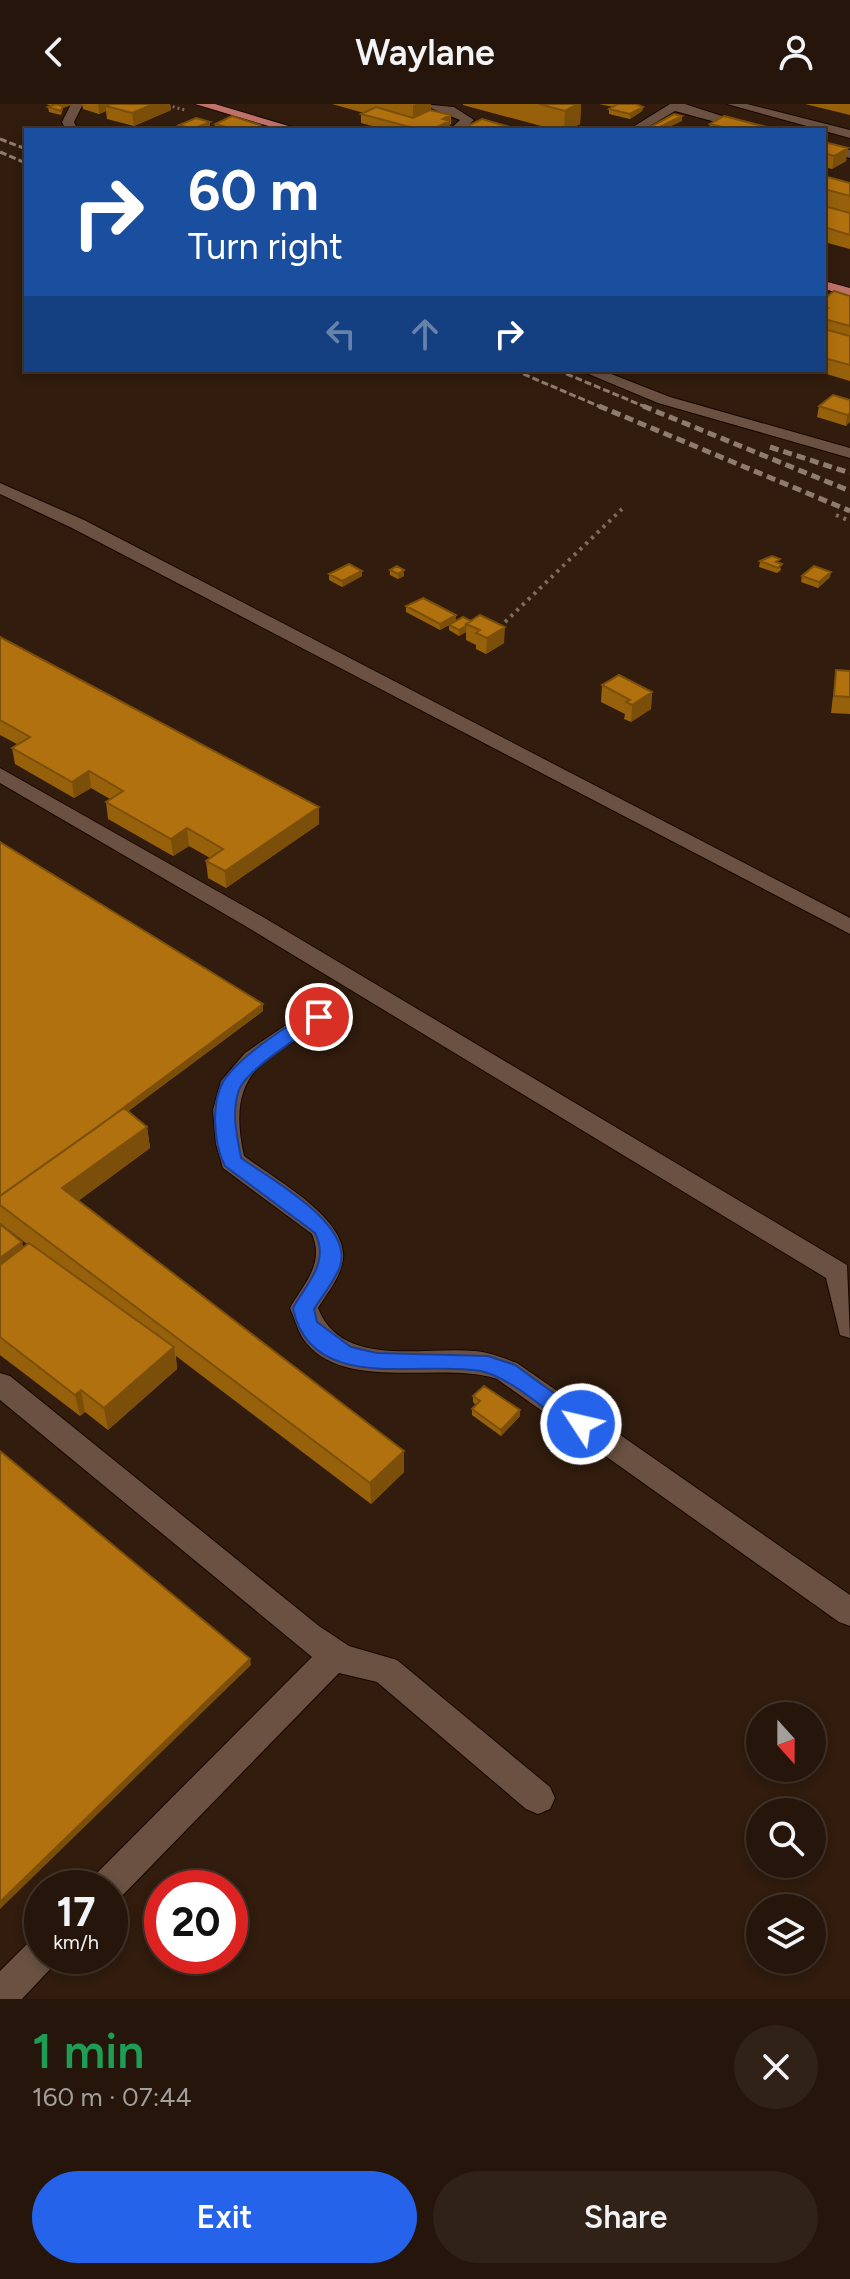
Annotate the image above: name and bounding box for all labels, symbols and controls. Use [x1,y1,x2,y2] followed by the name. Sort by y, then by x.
[32,30,76,74] icon: back
[774,30,818,74] icon: person
[355,31,495,74] text: Waylane
[188,157,319,224] text: 60 m
[56,160,160,264] icon: right
[188,225,343,268] text: Turn right
[319,312,363,356] icon: left
[403,312,447,356] icon: ahead
[487,312,531,356] icon: right
[285,983,353,1051] pin
[297,995,341,1039] icon: arrive
[539,1382,623,1466] position arrow
[746,1702,826,1782] north arrow
[746,1702,826,1974] map controls
[746,1798,826,1878] button: search
[144,1870,248,1974] speed limit sign: 20
[56,1888,96,1936] text: 17
[746,1894,826,1974] button: layers
[53,1930,99,1954] text: km/h
[32,2022,144,2080] text: 1 min
[734,2025,818,2109] button: close
[32,2081,192,2113] text: 160 m · 07:44
[32,2171,417,2263] button: Exit
[433,2171,818,2263] button: Share

